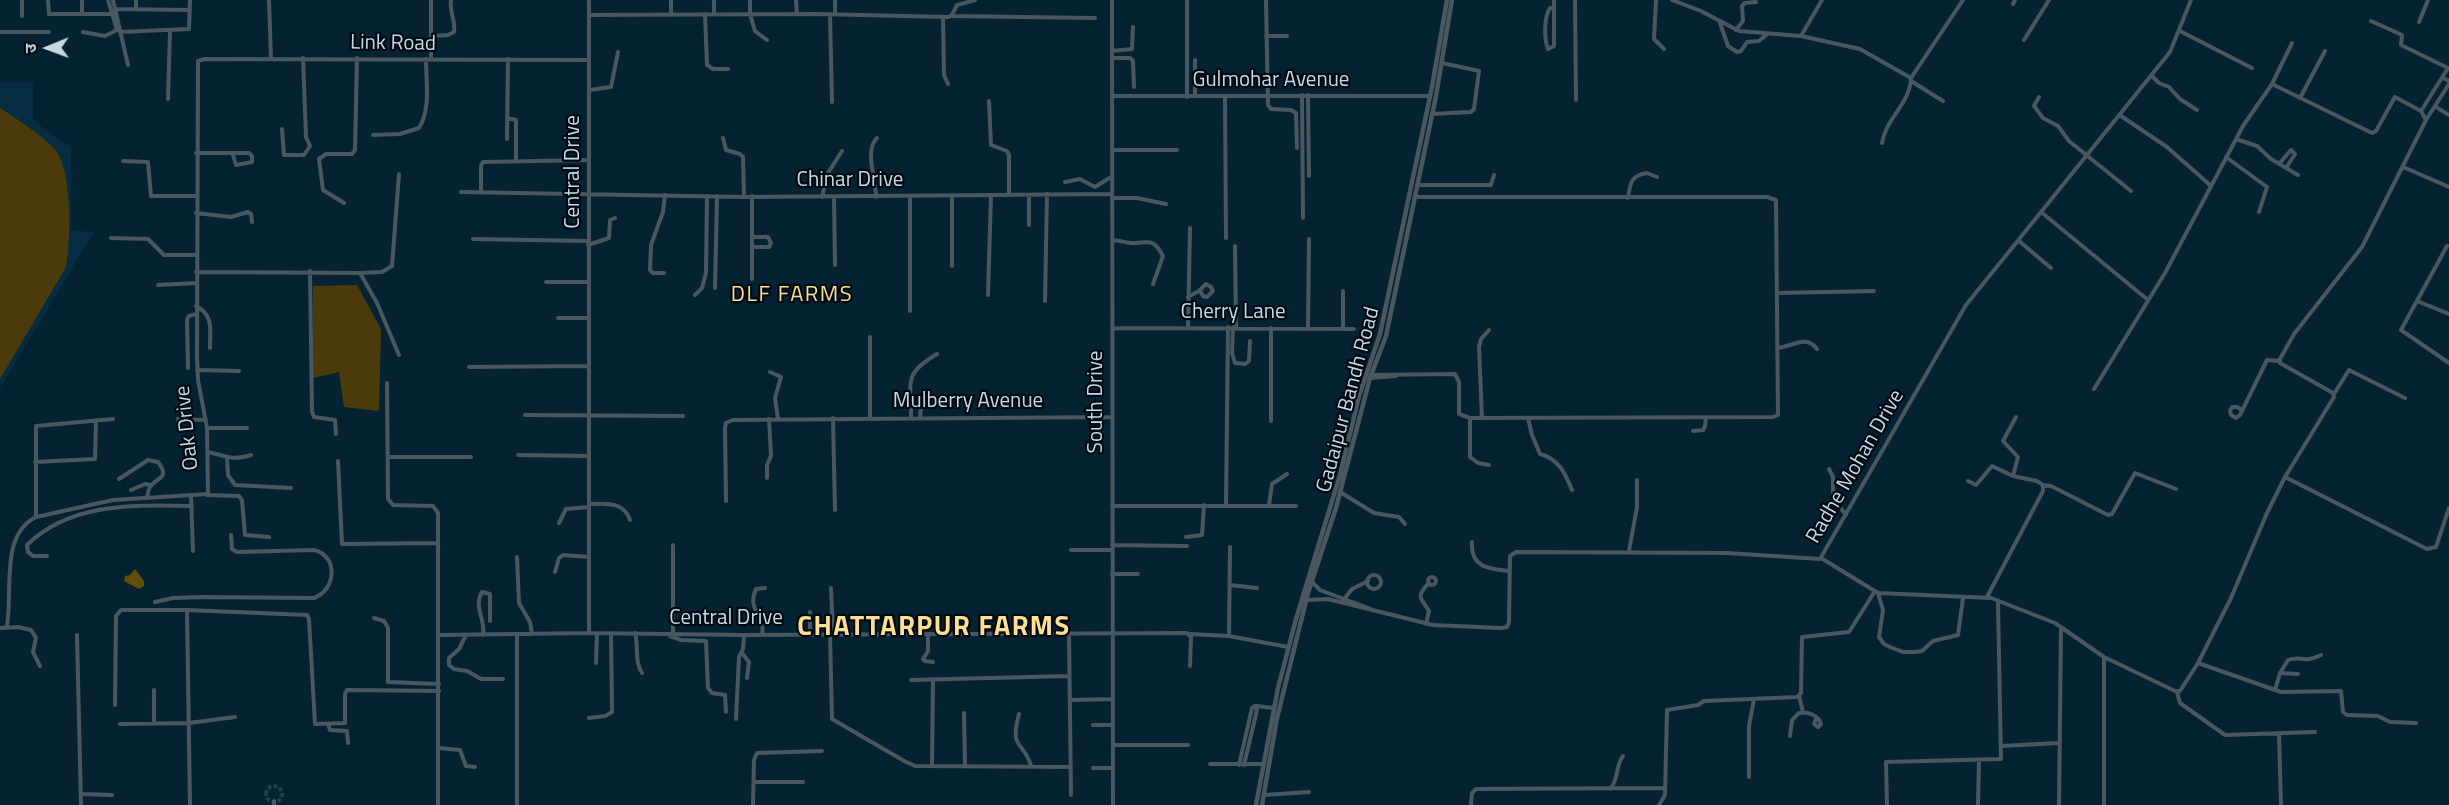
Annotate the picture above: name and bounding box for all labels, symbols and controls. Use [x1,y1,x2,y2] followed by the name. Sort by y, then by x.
[18,18,78,78] north arrow
[350,31,436,57] street label: Link Road
[18,43,42,53] text: उ
[1193,68,1349,94] street label: Gulmohar Avenue
[561,115,587,229] street label: Central Drive
[797,168,903,194] street label: Chinar Drive
[731,283,853,309] district label: DLF FARMS
[1180,300,1286,326] street label: Cherry Lane
[1312,304,1386,496] street label: Gadaipur Bandh Road
[1084,351,1110,453] street label: South Drive
[171,384,205,472] street label: Oak Drive
[1802,386,1910,548] street label: Radhe Mohan Drive
[893,389,1043,415] street label: Mulberry Avenue
[669,606,783,632] street label: Central Drive
[797,612,1071,644] district label: CHATTARPUR FARMS

